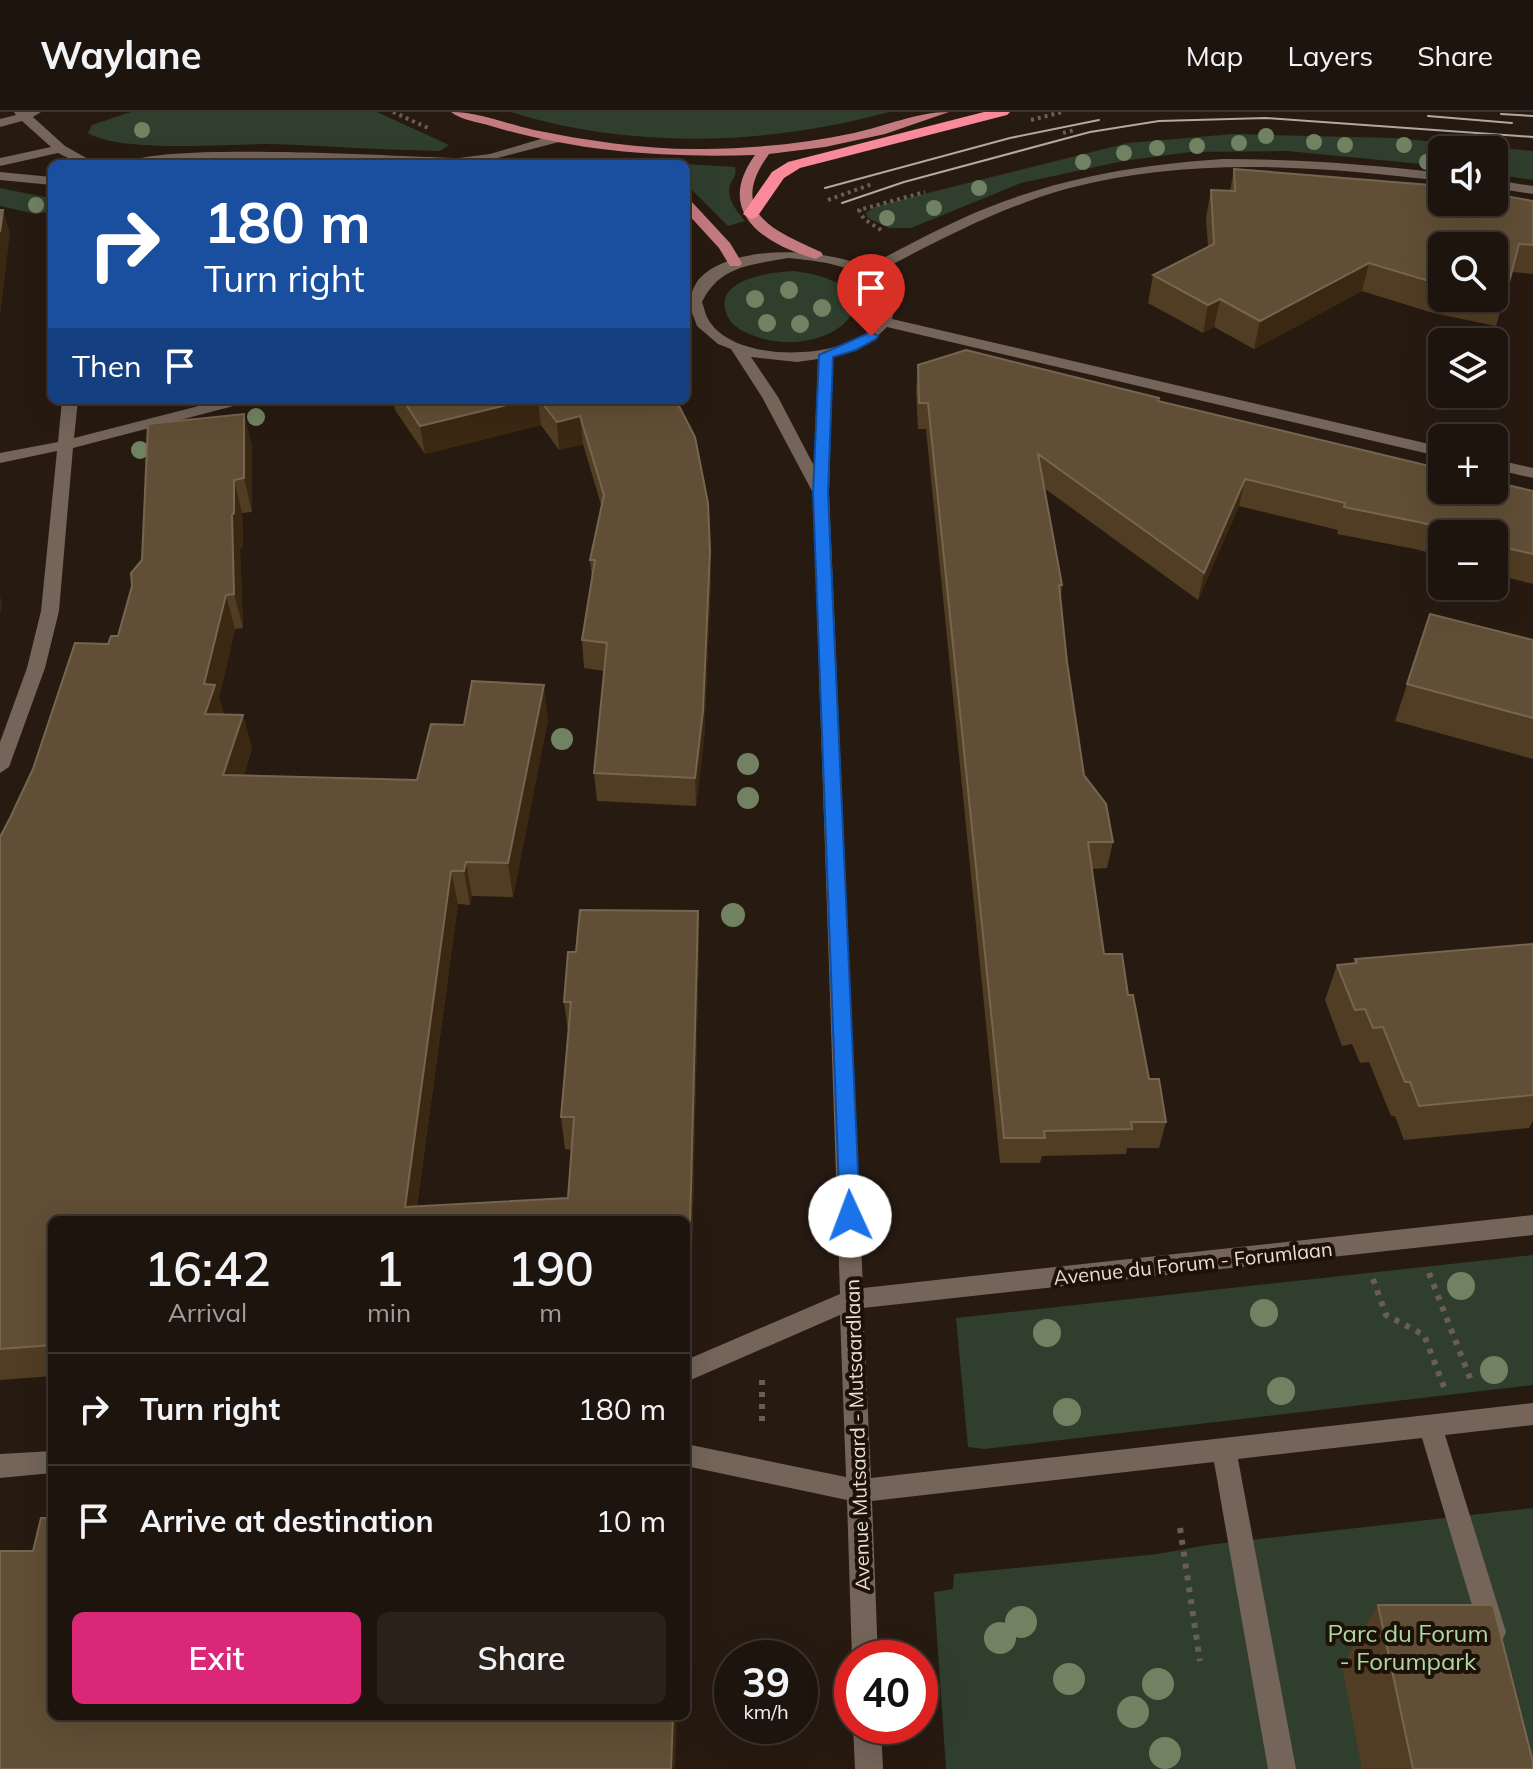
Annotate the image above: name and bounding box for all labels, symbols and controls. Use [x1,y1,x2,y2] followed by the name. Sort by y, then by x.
[40,31,202,79] text: Waylane
[1186,38,1243,73] text: Map
[1287,38,1373,73] text: Layers
[1417,38,1493,73] text: Share
[1428,136,1508,600] map controls
[1428,136,1508,216] button: sound
[204,187,371,257] text: 180 m
[72,192,176,296] icon: right
[1428,232,1508,312] button: search
[837,254,905,336] pin
[204,256,365,301] text: Turn right
[849,266,893,310] icon: arrive
[1428,328,1508,408] button: layers
[158,344,202,388] icon: arrive
[72,347,142,385] text: Then
[1428,424,1508,504] button: +
[1428,520,1508,600] button: −
[808,1174,892,1258] position arrow
[1052,1236,1334,1290] street label: Avenue du Forum - Forumlaan
[144,1238,271,1298] text: 16:42
[375,1238,403,1298] text: 1
[507,1238,594,1298] text: 190
[839,1279,875,1591] street label: Avenue Mutsaard - Mutsaardlaan
[168,1296,247,1329] text: Arrival
[367,1296,411,1329] text: min
[539,1296,562,1329] text: m
[72,1387,116,1431] icon: right
[140,1390,280,1428] text: Turn right
[578,1390,666,1428] text: 180 m
[72,1499,116,1543] icon: arrive
[140,1502,434,1540] text: Arrive at destination
[596,1502,666,1540] text: 10 m
[72,1612,361,1704] button: Exit
[377,1612,666,1704] button: Share
[1327,1618,1489,1676] park label: Parc du Forum - Forumpark
[834,1640,938,1744] speed limit sign: 40
[742,1657,790,1707] text: 39
[743,1699,789,1724] text: km/h

